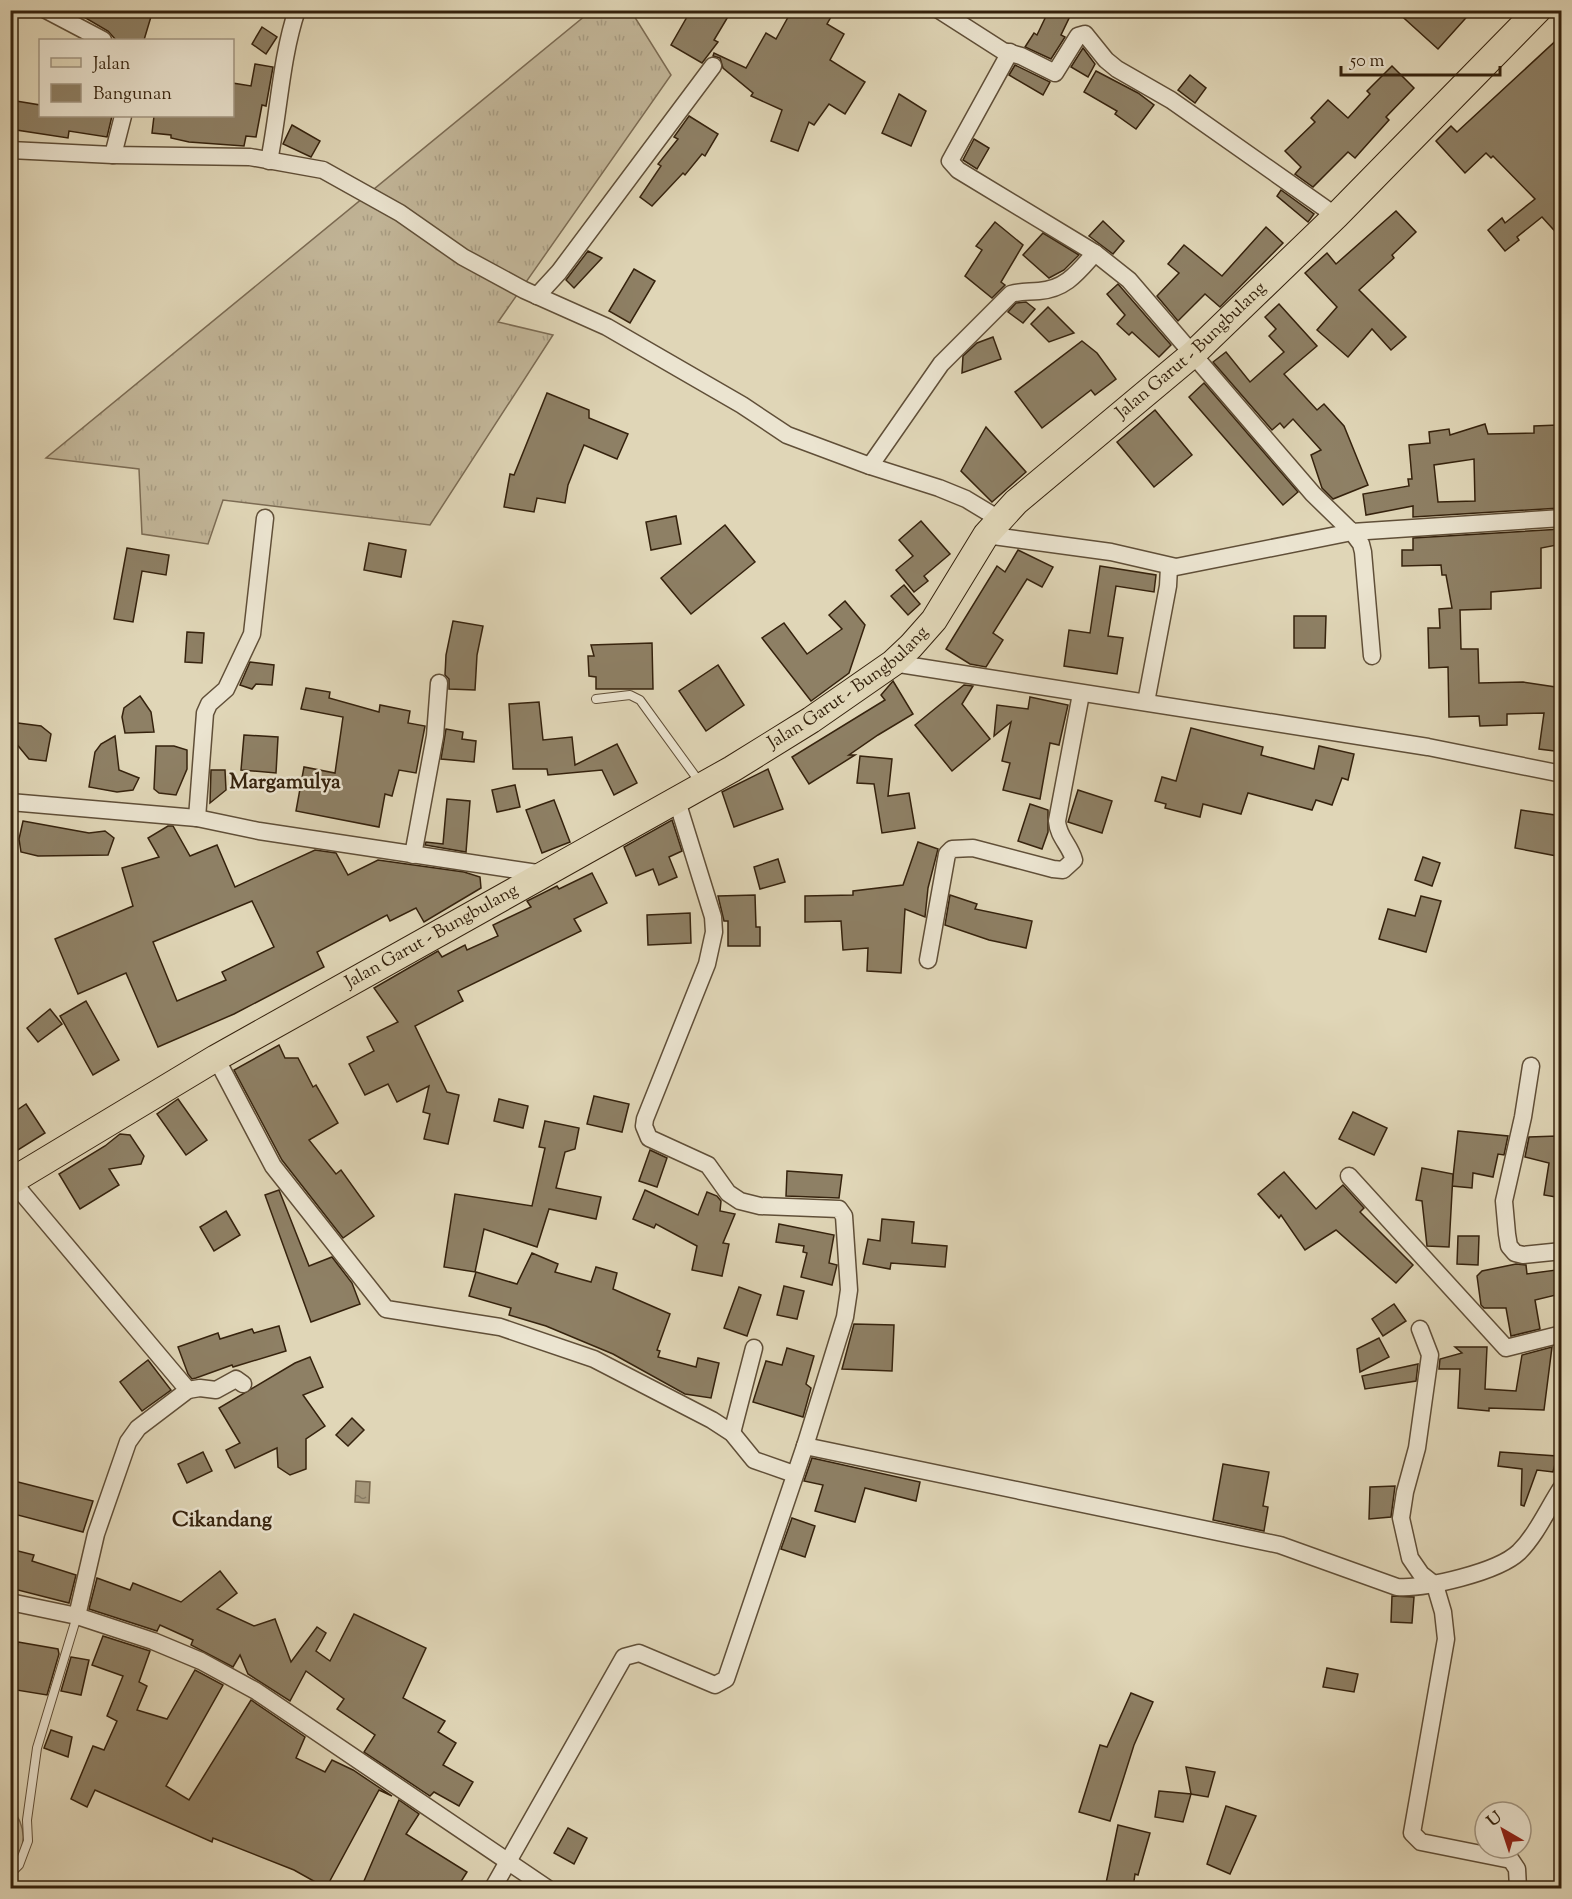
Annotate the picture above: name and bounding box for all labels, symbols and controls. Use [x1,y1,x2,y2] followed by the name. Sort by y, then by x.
[39,39,234,117] legend
[1341,39,1500,77] scale bar
[1349,49,1385,75] text: 50 m
[92,52,131,78] text: Jalan
[93,82,172,108] text: Bangunan
[1110,276,1273,427] street label: Jalan Garut - Bungbulang
[762,621,935,757] street label: Jalan Garut - Bungbulang
[229,768,341,798] district label: Margamulya
[340,878,524,996] street label: Jalan Garut - Bungbulang
[172,1506,273,1536] district label: Cikandang
[1473,1800,1533,1860] north arrow
[1483,1807,1508,1833] text: U

